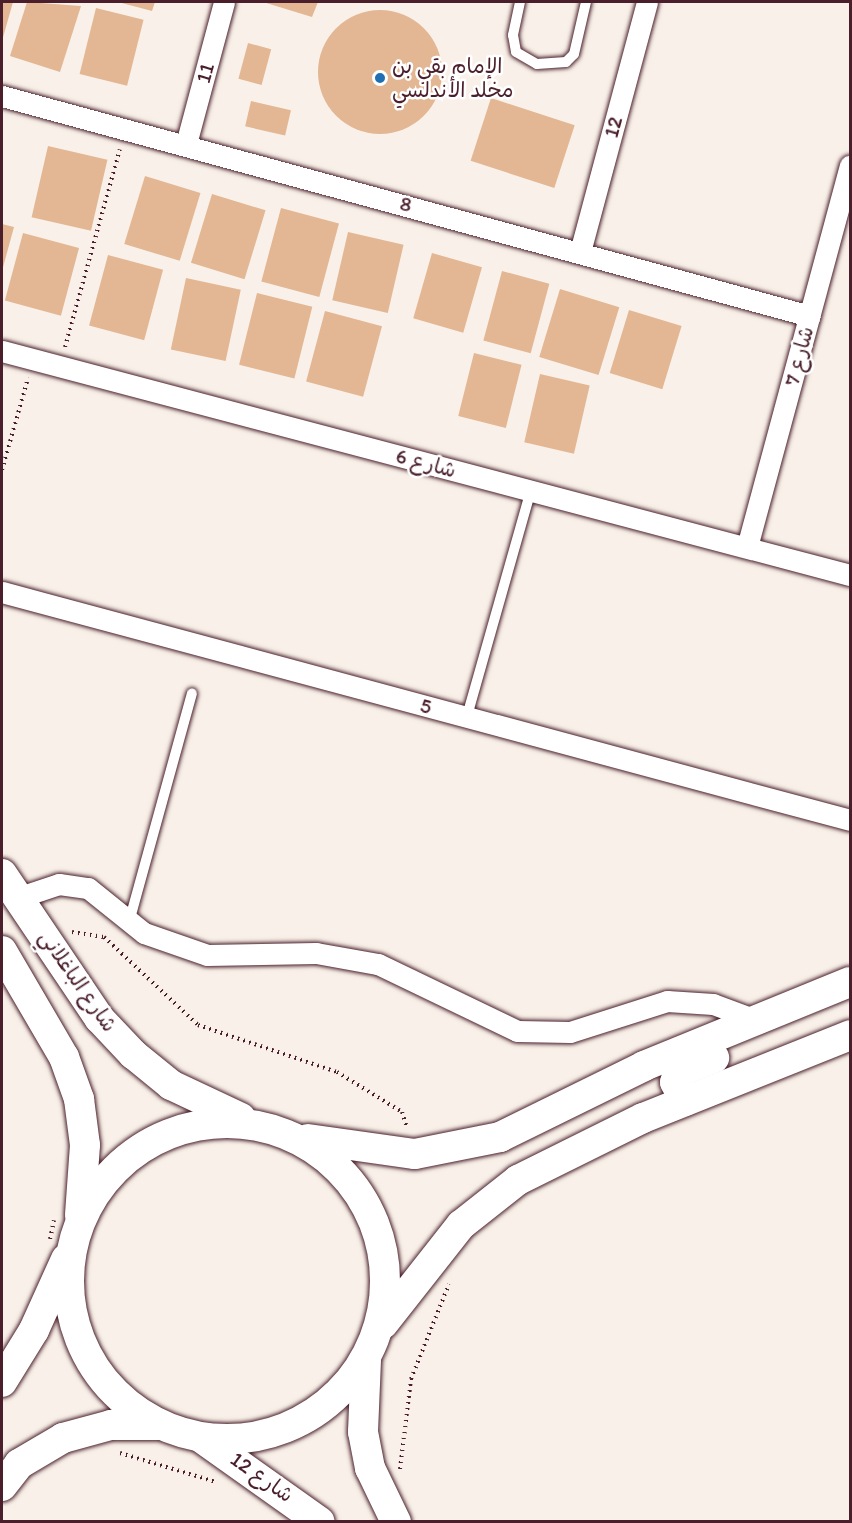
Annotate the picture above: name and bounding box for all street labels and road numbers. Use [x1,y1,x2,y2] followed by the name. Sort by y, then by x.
[190,60,220,86] street label: 11
[598,114,628,140] street label: 12
[397,190,415,218] street label: 8
[779,323,819,389] street label: شارع 7
[393,443,459,483] street label: شارع 6
[417,692,435,720] street label: 5
[34,925,122,1037] street label: شارع الباغلاني
[226,1446,298,1508] street label: شارع 12

